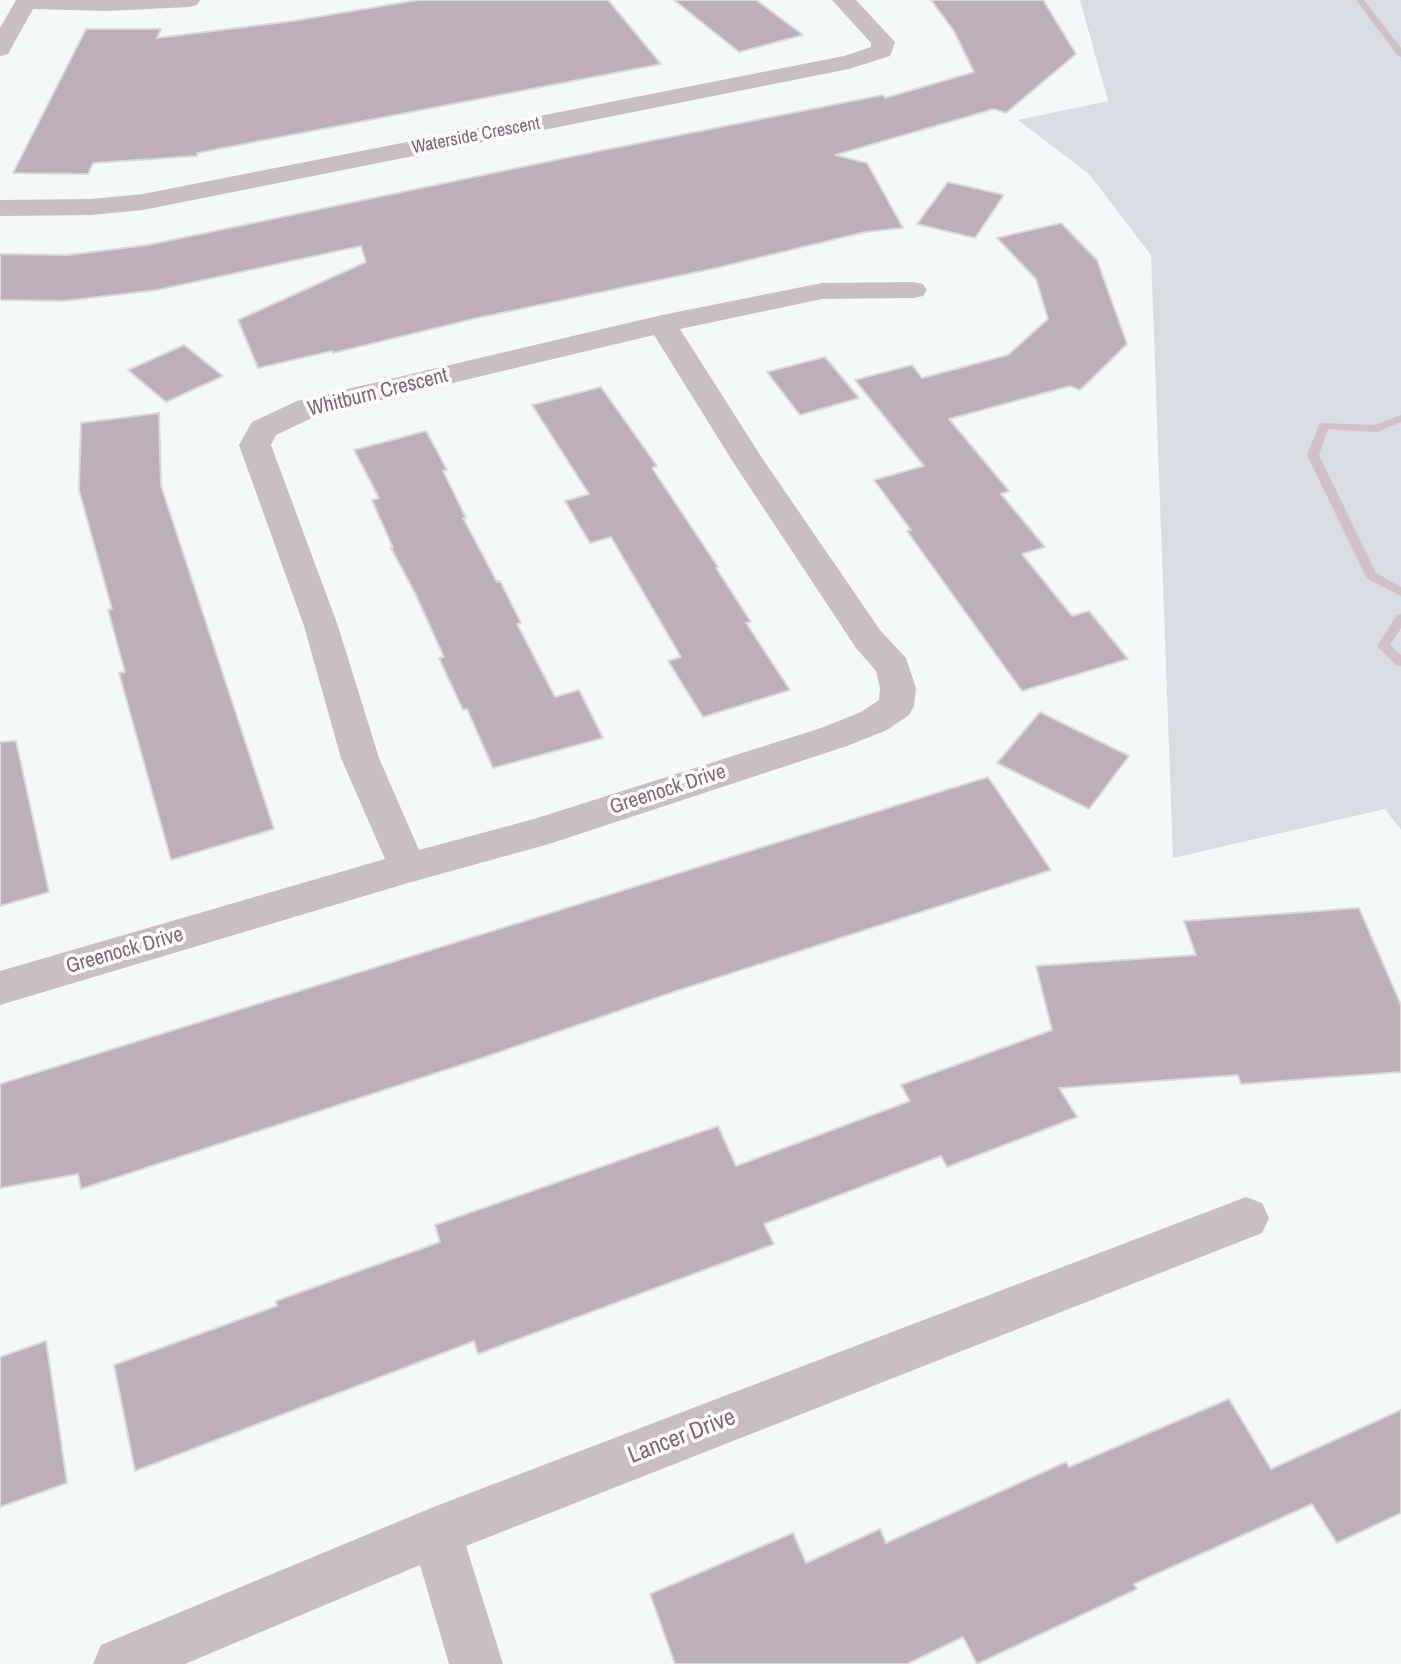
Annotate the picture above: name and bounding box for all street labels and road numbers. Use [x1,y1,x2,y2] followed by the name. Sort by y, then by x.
[410,113,542,159] street label: Waterside Crescent
[305,363,451,423] street label: Whitburn Crescent
[607,759,729,821] street label: Greenock Drive
[64,922,186,980] street label: Greenock Drive
[624,1403,740,1471] street label: Lancer Drive

